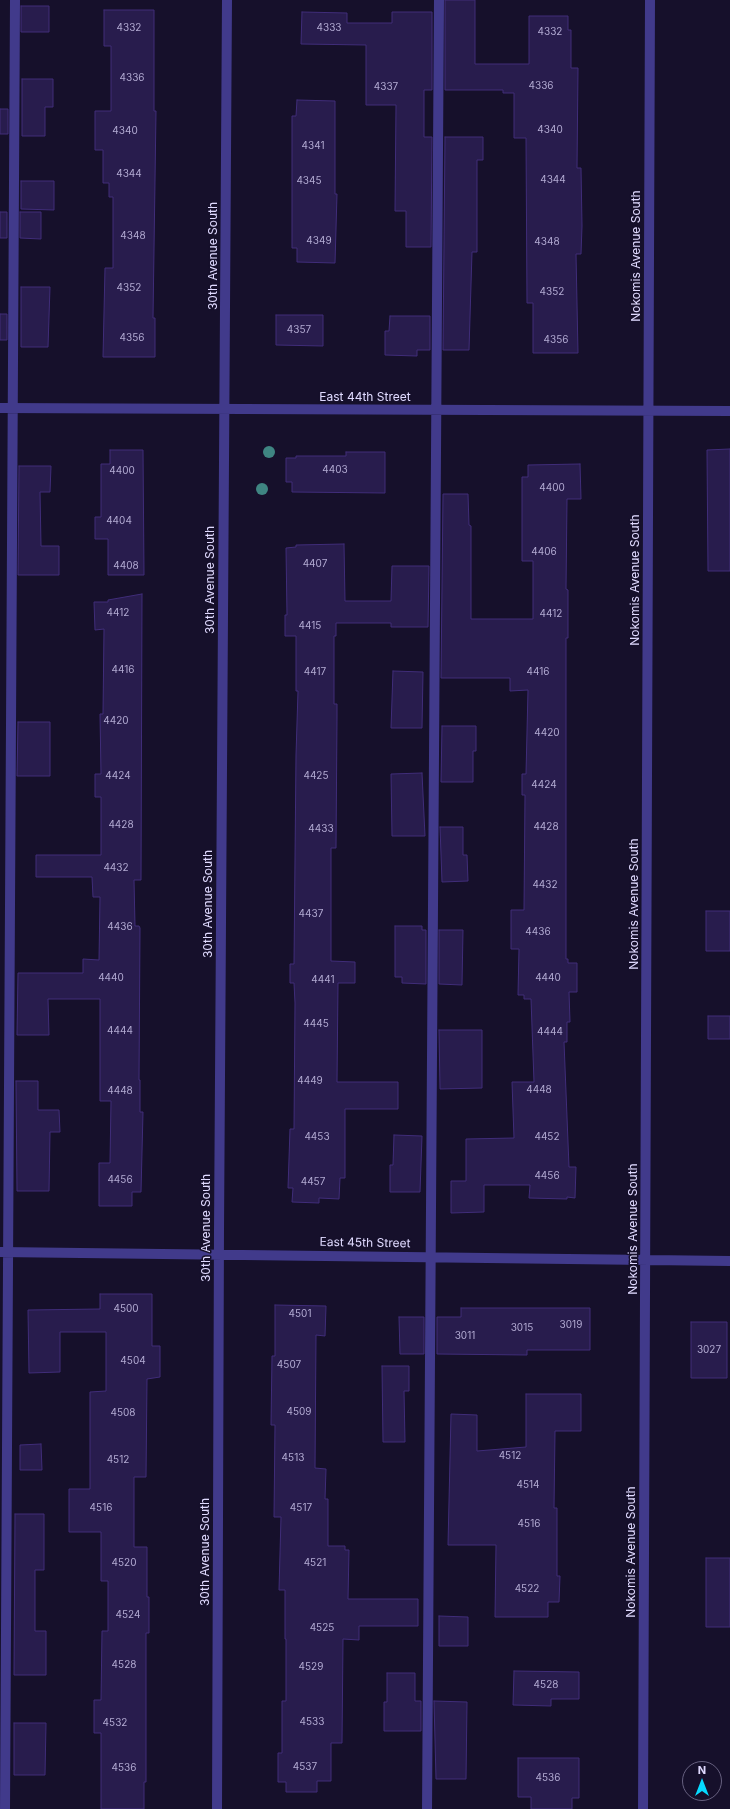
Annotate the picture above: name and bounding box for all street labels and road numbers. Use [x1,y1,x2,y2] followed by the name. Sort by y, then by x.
[629,190,643,322] street label: Nokomis Avenue South
[206,202,220,310] street label: 30th Avenue South
[319,390,411,404] street label: East 44th Street
[628,514,642,646] street label: Nokomis Avenue South
[203,526,217,634] street label: 30th Avenue South
[627,838,641,970] street label: Nokomis Avenue South
[201,850,215,958] street label: 30th Avenue South
[626,1163,640,1295] street label: Nokomis Avenue South
[199,1174,213,1282] street label: 30th Avenue South
[319,1235,411,1251] street label: East 45th Street
[624,1486,638,1618] street label: Nokomis Avenue South
[198,1498,212,1606] street label: 30th Avenue South

